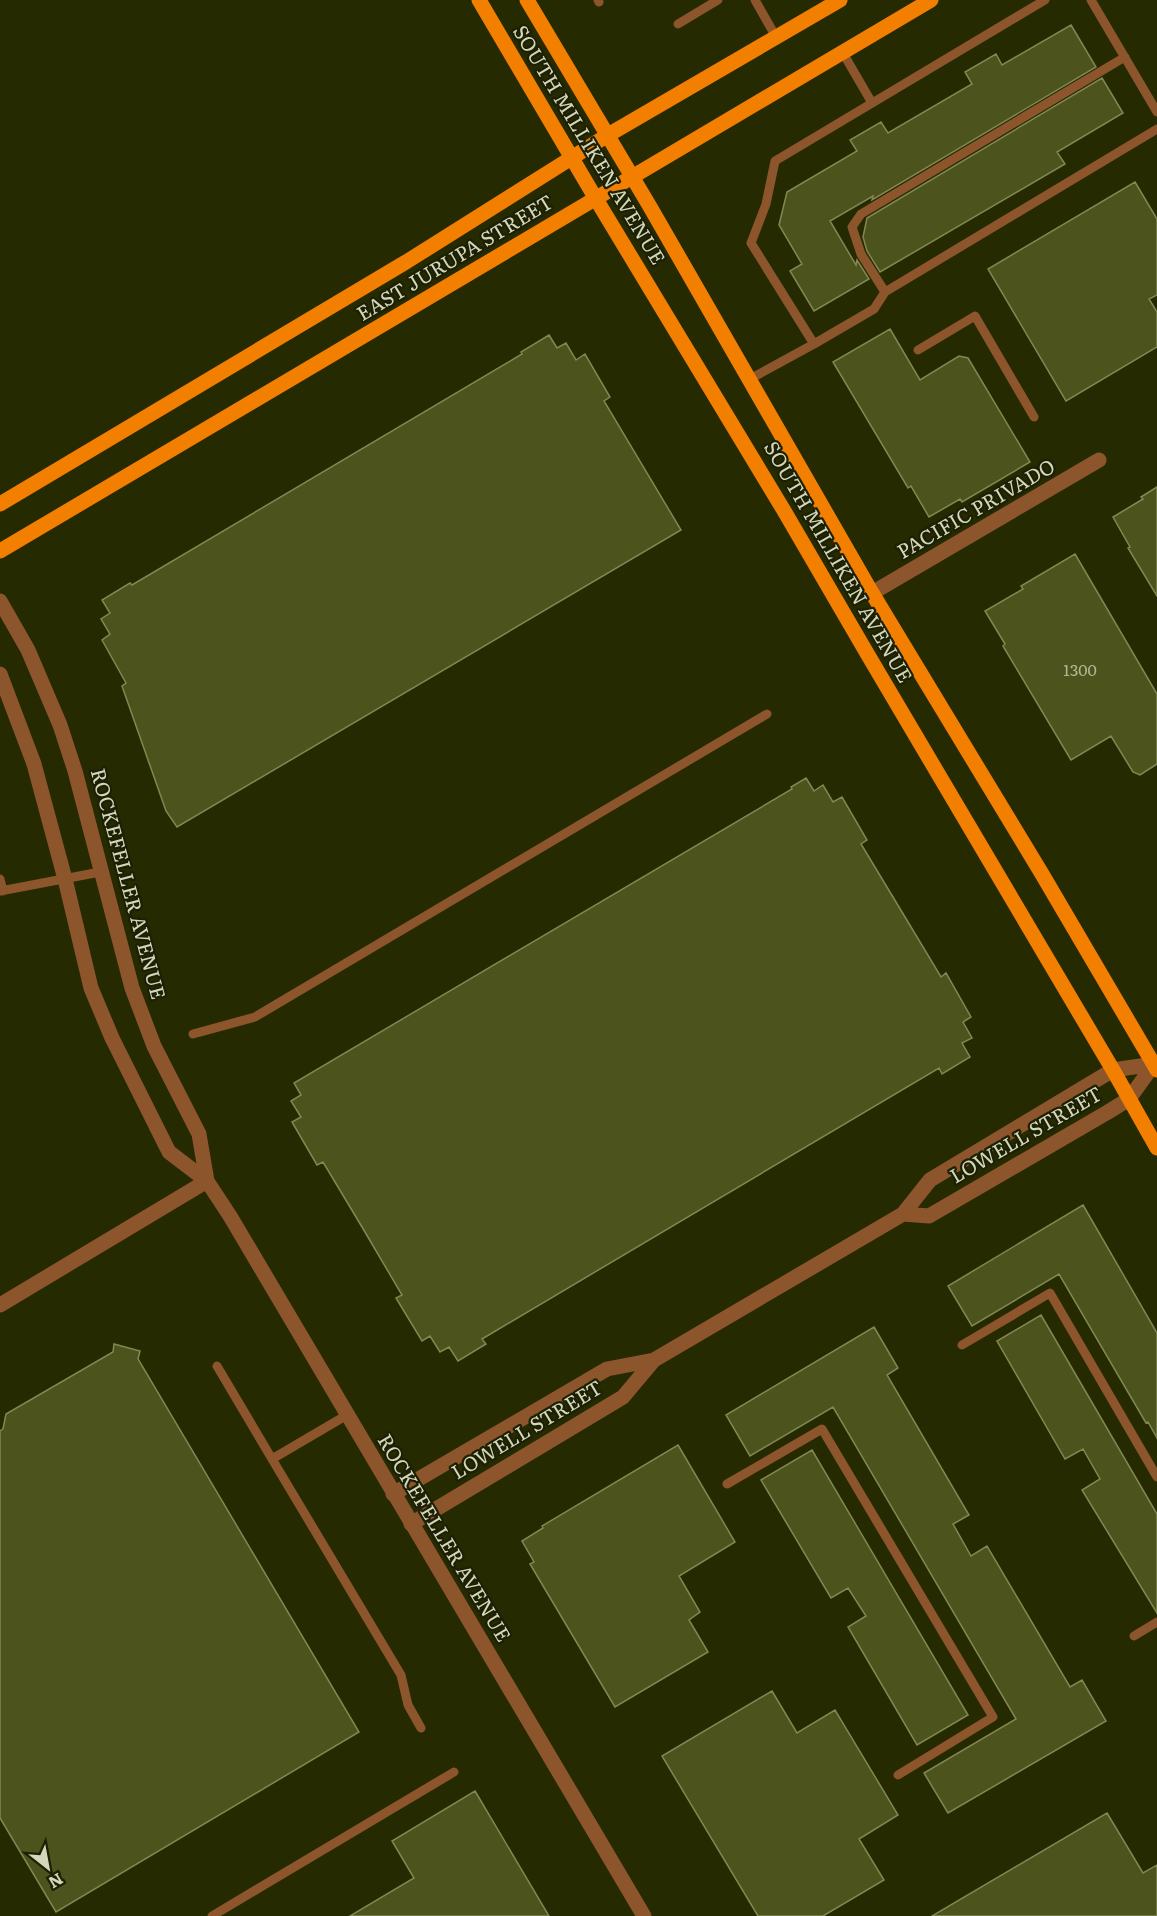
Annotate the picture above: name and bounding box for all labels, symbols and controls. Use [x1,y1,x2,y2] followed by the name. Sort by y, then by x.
[507,18,674,270] street label: SOUTH MILLIKEN AVENUE
[350,186,558,327] street label: EAST JURUPA STREET
[758,434,921,688] street label: SOUTH MILLIKEN AVENUE
[890,450,1060,565] street label: PACIFIC PRIVADO
[1063,657,1097,681] house number: 1300
[85,765,175,1002] street label: ROCKEFELLER AVENUE
[943,1077,1107,1189] street label: LOWELL STREET
[445,1371,607,1485] street label: LOWELL STREET
[372,1427,520,1647] street label: ROCKEFELLER AVENUE
[18,1838,78,1898] north arrow
[44,1868,68,1895] text: N

